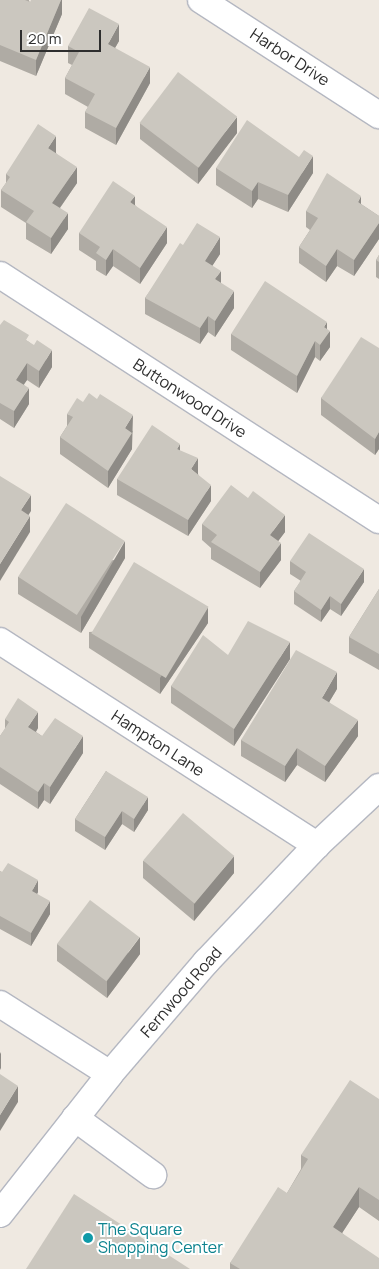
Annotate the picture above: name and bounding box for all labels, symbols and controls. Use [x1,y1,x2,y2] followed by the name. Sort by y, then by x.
[22,20,104,52] scale bar
[247,24,333,90] street label: Harbor Drive
[28,28,61,49] text: 20 m
[130,354,250,442] street label: Buttonwood Drive
[108,706,208,780] street label: Hampton Lane
[136,943,226,1041] street label: Fernwood Road
[98,1219,223,1257] place label: The Square Shopping Center
[82,1232,94,1244] marker: The Square Shopping Center

